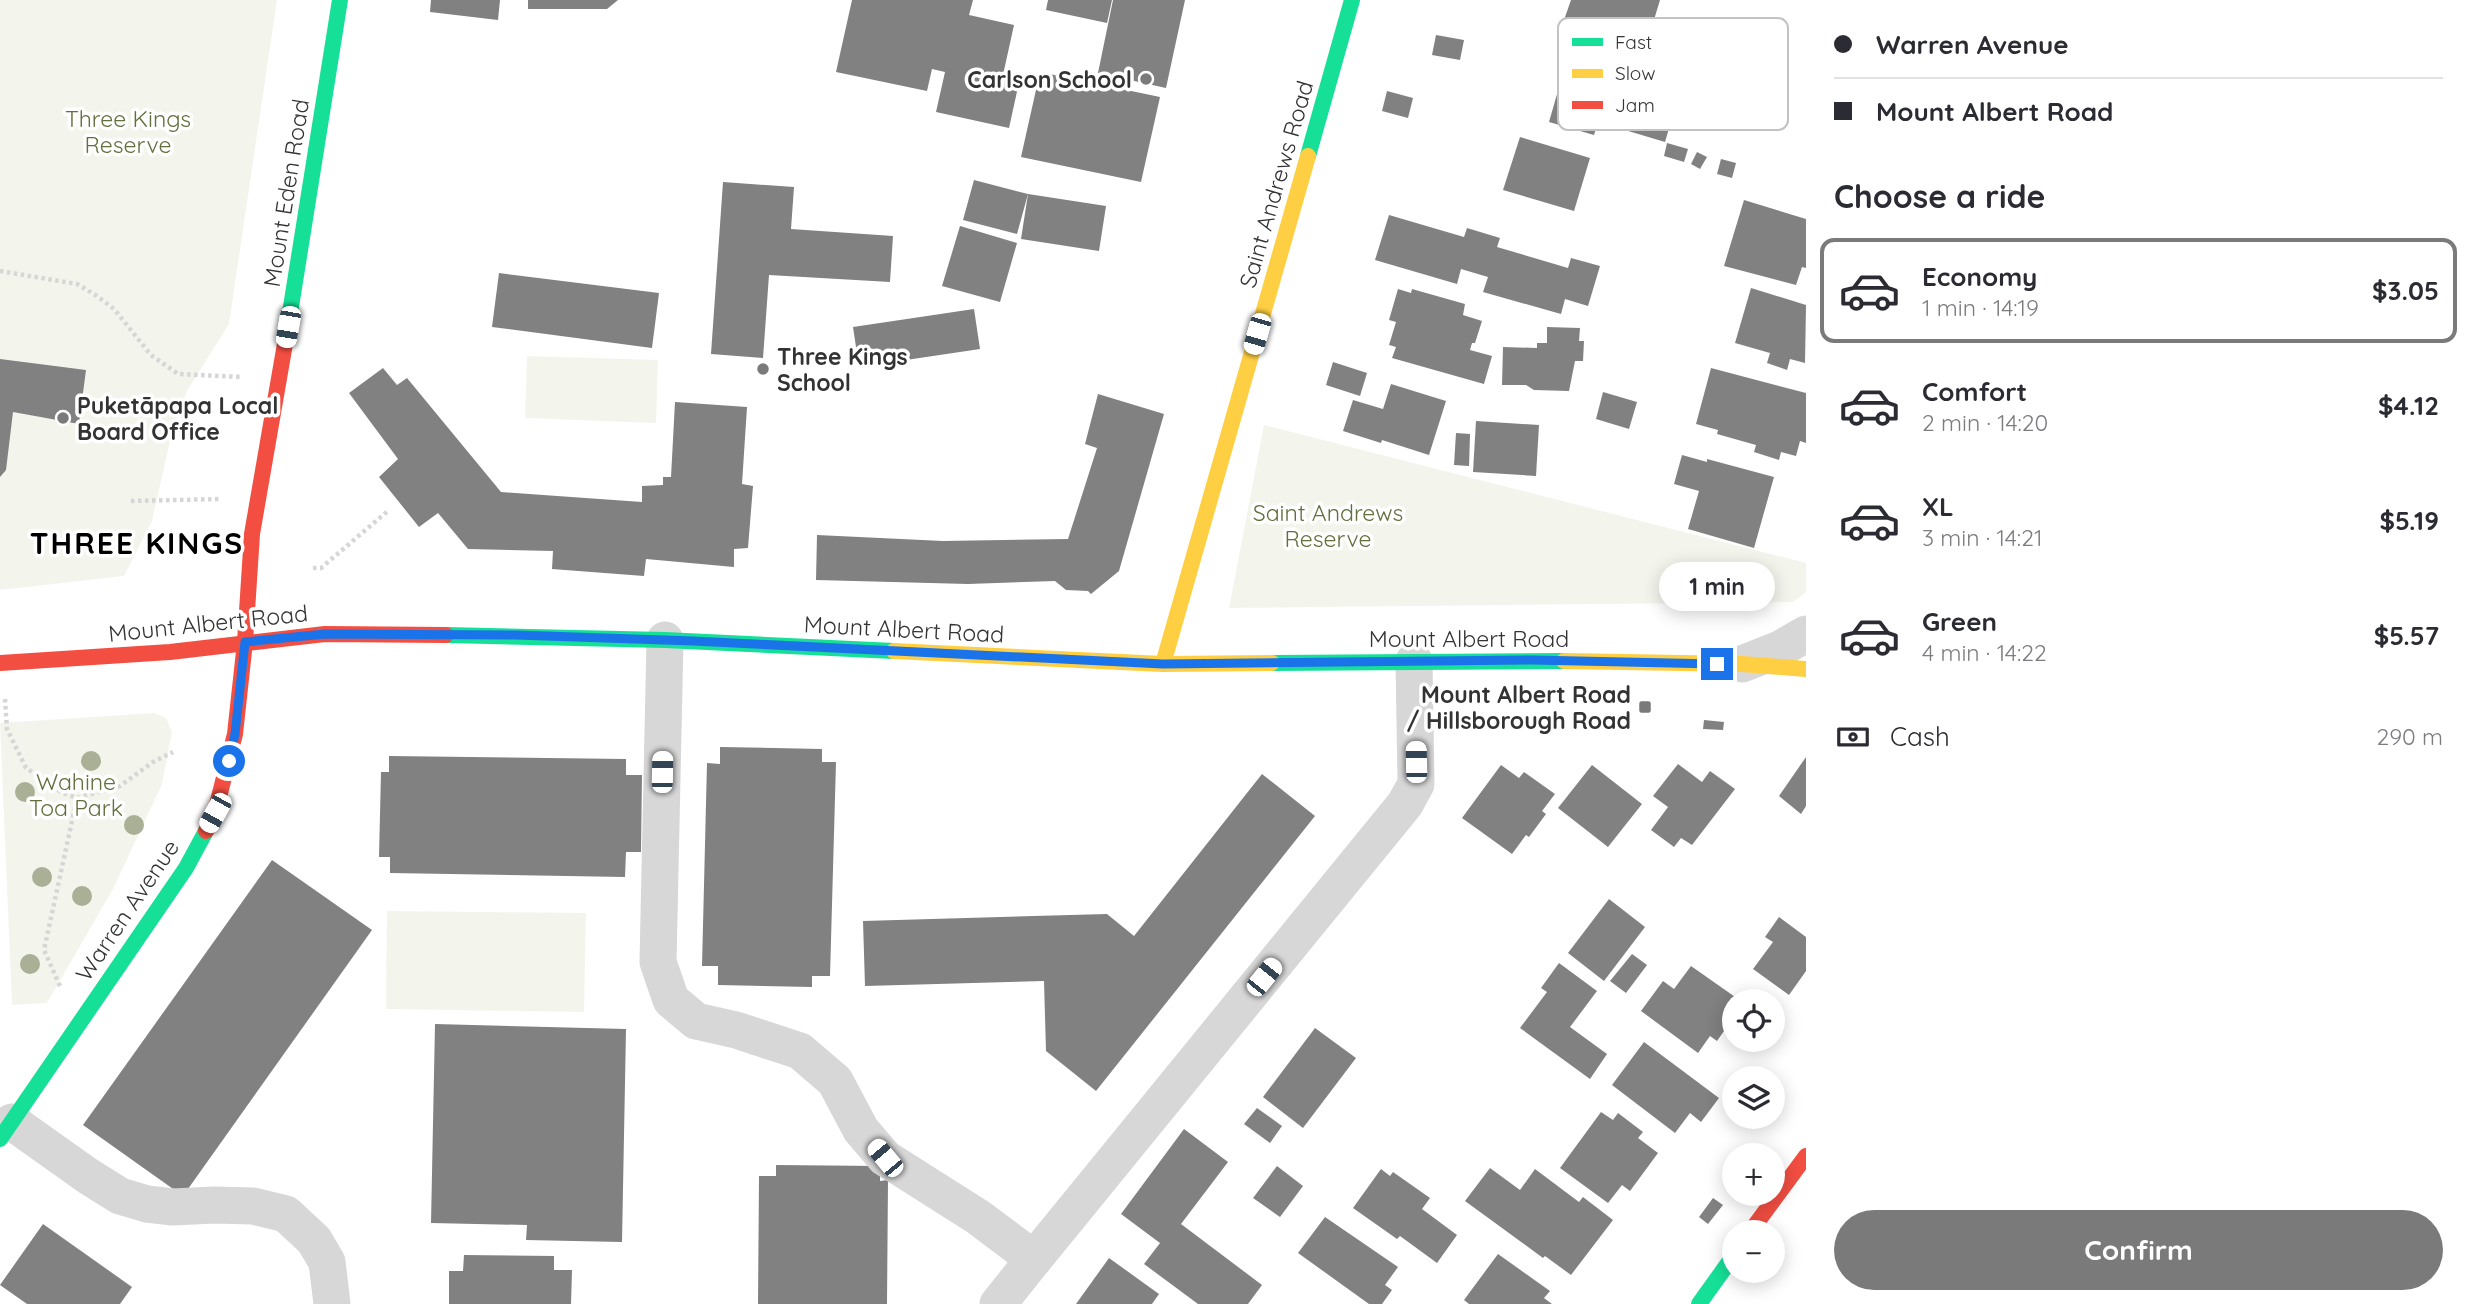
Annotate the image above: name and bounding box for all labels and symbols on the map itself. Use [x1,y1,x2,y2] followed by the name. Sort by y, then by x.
[1558,18,1788,130] legend
[1615,30,1652,54] text: Fast
[1615,61,1656,85] text: Slow
[967,65,1132,94] place label: Carlson School
[1138,71,1154,87] marker: Carlson School
[1233,77,1319,291] street label: Saint Andrews Road
[1615,93,1655,117] text: Jam
[257,97,315,289] street label: Mount Eden Road
[65,104,191,159] park label: Three Kings Reserve
[275,304,302,350] car
[1242,311,1273,357] car
[777,342,908,397] place label: Three Kings School
[755,361,771,377] marker: Three Kings School
[77,391,278,446] place label: Puketāpapa Local Board Office
[55,410,71,426] marker: Puketāpapa Local Board Office
[1253,498,1403,553] park label: Saint Andrews Reserve
[30,524,244,562] district label: THREE KINGS
[1659,562,1775,612] callout: 1 min
[107,598,309,648] street label: Mount Albert Road
[803,609,1005,649] street label: Mount Albert Road
[1369,624,1569,653] street label: Mount Albert Road
[1701,648,1733,680] route end
[1407,680,1631,735] place label: Mount Albert Road / Hillsborough Road
[1637,699,1653,715] marker: Mount Albert Road / Hillsborough Road
[1406,741,1427,783] car
[213,745,245,777] route start
[652,751,673,793] car
[29,767,123,822] park label: Wahine Toa Park
[196,790,235,836] car
[69,834,185,986] street label: Warren Avenue
[1243,954,1286,1000] car
[864,1135,907,1181] car

